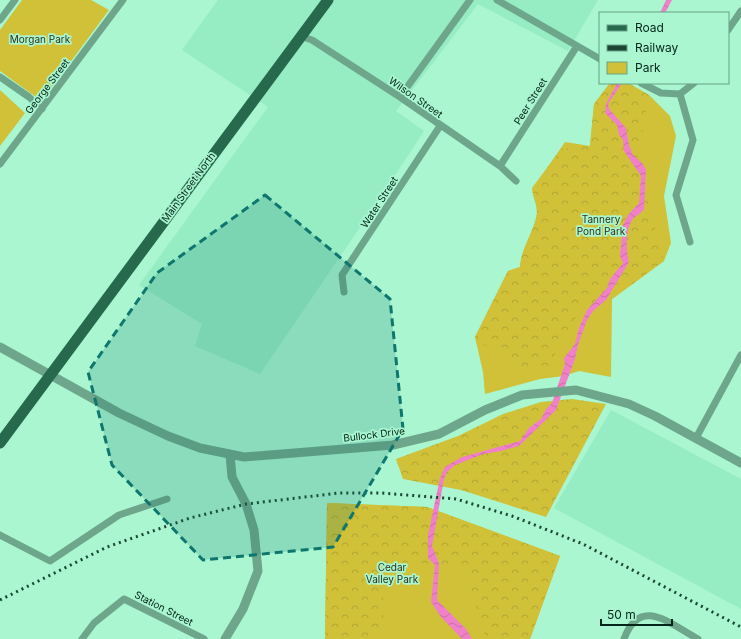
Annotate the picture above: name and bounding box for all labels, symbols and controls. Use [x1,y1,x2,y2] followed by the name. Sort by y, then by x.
[599,12,729,84] legend
[635,20,664,35] text: Road
[10,33,71,45] park label: Morgan Park
[635,40,679,55] text: Railway
[22,56,72,116] street label: George Street
[635,60,661,75] text: Park
[387,74,446,120] street label: Wilson Street
[511,75,549,127] street label: Peer Street
[159,150,217,224] street label: Main Street North
[358,173,400,230] street label: Water Street
[577,213,626,237] park label: Tannery Pond Park
[342,424,406,444] street label: Bullock Drive
[366,561,419,585] park label: Cedar Valley Park
[133,588,196,628] street label: Station Street
[601,601,672,627] scale bar
[607,607,636,622] text: 50 m

